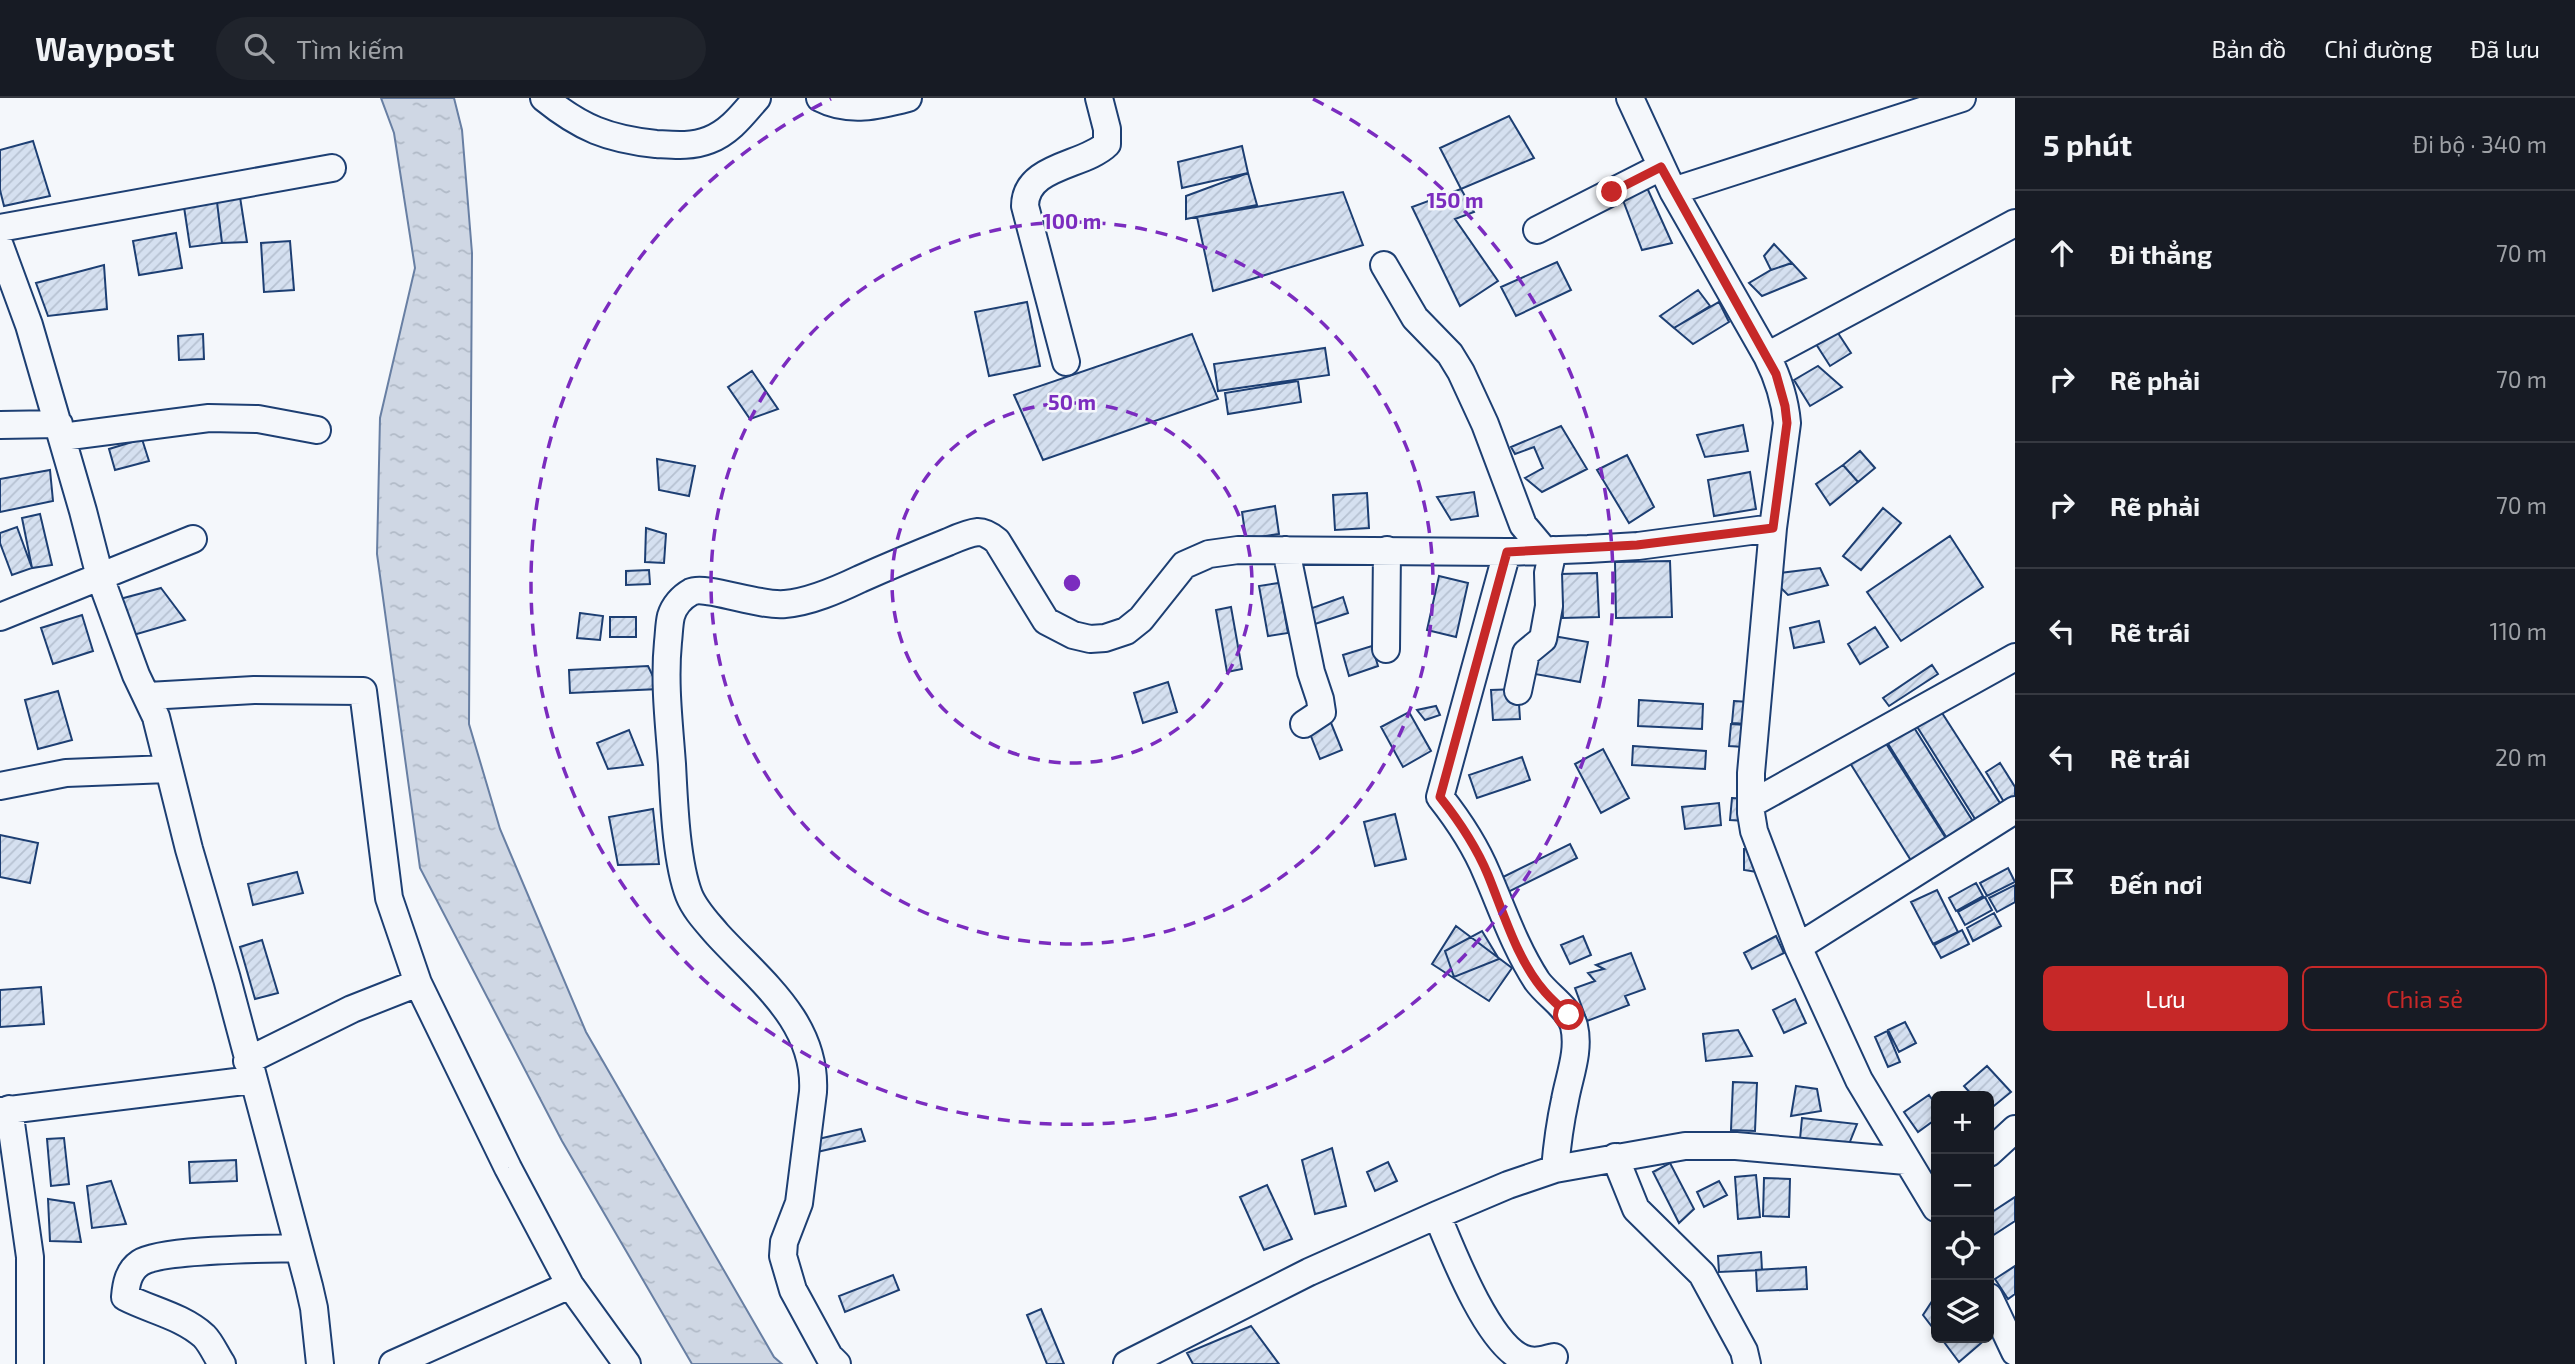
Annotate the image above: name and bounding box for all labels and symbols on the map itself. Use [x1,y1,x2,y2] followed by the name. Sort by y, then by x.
[1596,176,1627,207] route end
[1427,187,1483,212] text: 150 m
[1043,208,1101,233] text: 100 m
[1048,389,1096,414] text: 50 m
[1060,571,1084,595] centre of rings
[1553,999,1584,1030] route start

